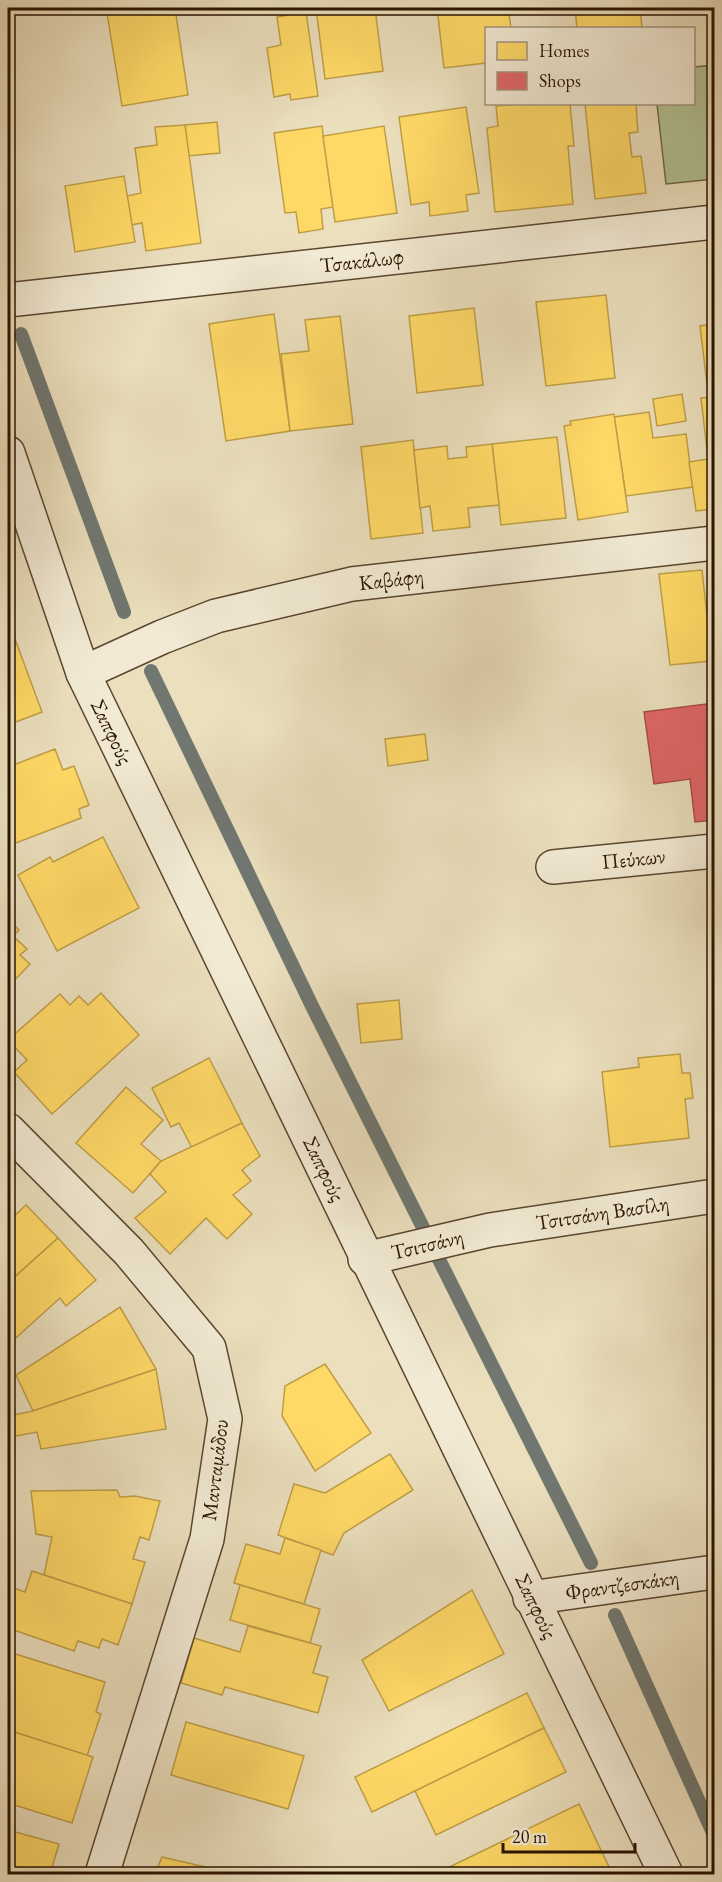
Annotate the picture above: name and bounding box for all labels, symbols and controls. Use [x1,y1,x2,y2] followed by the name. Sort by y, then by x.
[485,27,695,105] legend
[539,39,590,62] text: Homes
[539,69,581,92] text: Shops
[319,242,405,278] street label: Τσακάλωφ
[357,562,425,596] street label: Καβάφη
[85,695,139,769] street label: Σαπφούς
[601,842,667,875] street label: Πεύκων
[297,1132,352,1206] street label: Σαπφούς
[534,1189,671,1236] street label: Τσιτσάνη Βασίλη
[388,1223,466,1266] street label: Τσιτσάνη
[195,1418,234,1522] street label: Μανταμάδου
[564,1563,680,1606] street label: Φραντζεσκάκη
[509,1569,564,1643] street label: Σαπφούς
[503,1816,635,1854] scale bar
[512,1825,547,1848] text: 20 m

